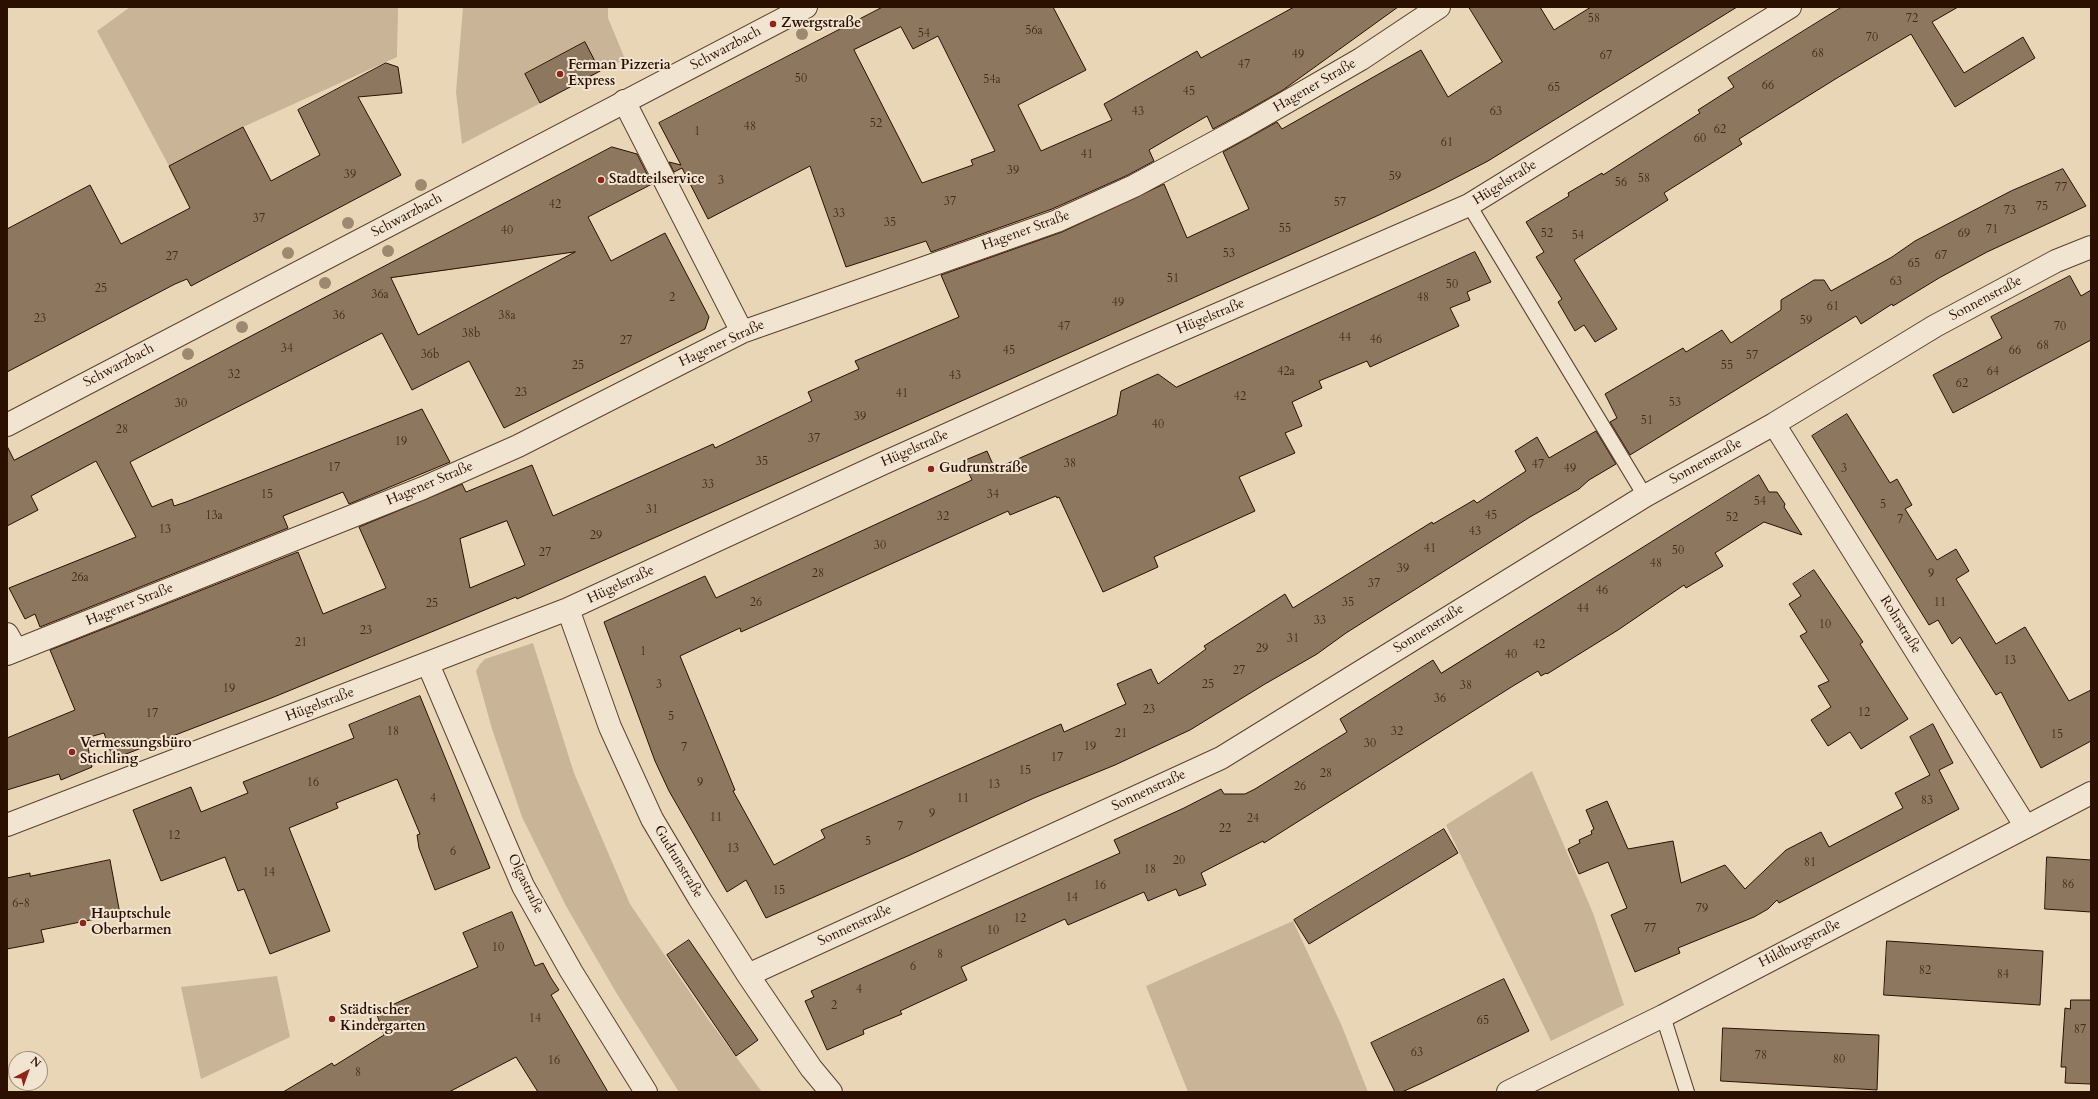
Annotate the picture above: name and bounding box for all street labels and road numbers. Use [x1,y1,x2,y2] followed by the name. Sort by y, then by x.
[688,23,764,75] street label: Schwarzbach
[1271,56,1359,116] street label: Hagener Straße
[1470,157,1540,209] street label: Hügelstraße
[369,190,445,242] street label: Schwarzbach
[980,207,1072,255] street label: Hagener Straße
[1947,273,2025,325] street label: Sonnenstraße
[1175,295,1247,339] street label: Hügelstraße
[677,317,767,371] street label: Hagener Straße
[81,340,157,392] street label: Schwarzbach
[879,427,951,471] street label: Hügelstraße
[1667,435,1745,489] street label: Sonnenstraße
[384,458,476,510] street label: Hagener Straße
[585,562,657,608] street label: Hügelstraße
[84,580,176,630] street label: Hagener Straße
[1876,593,1924,657] street label: Rohrstraße
[1391,601,1467,657] street label: Sonnenstraße
[283,684,357,726] street label: Hügelstraße
[1109,767,1189,815] street label: Sonnenstraße
[650,823,706,901] street label: Gudrunstraße
[503,851,547,917] street label: Olgastraße
[815,902,895,950] street label: Sonnenstraße
[1756,916,1844,972] street label: Hildburgstraße

